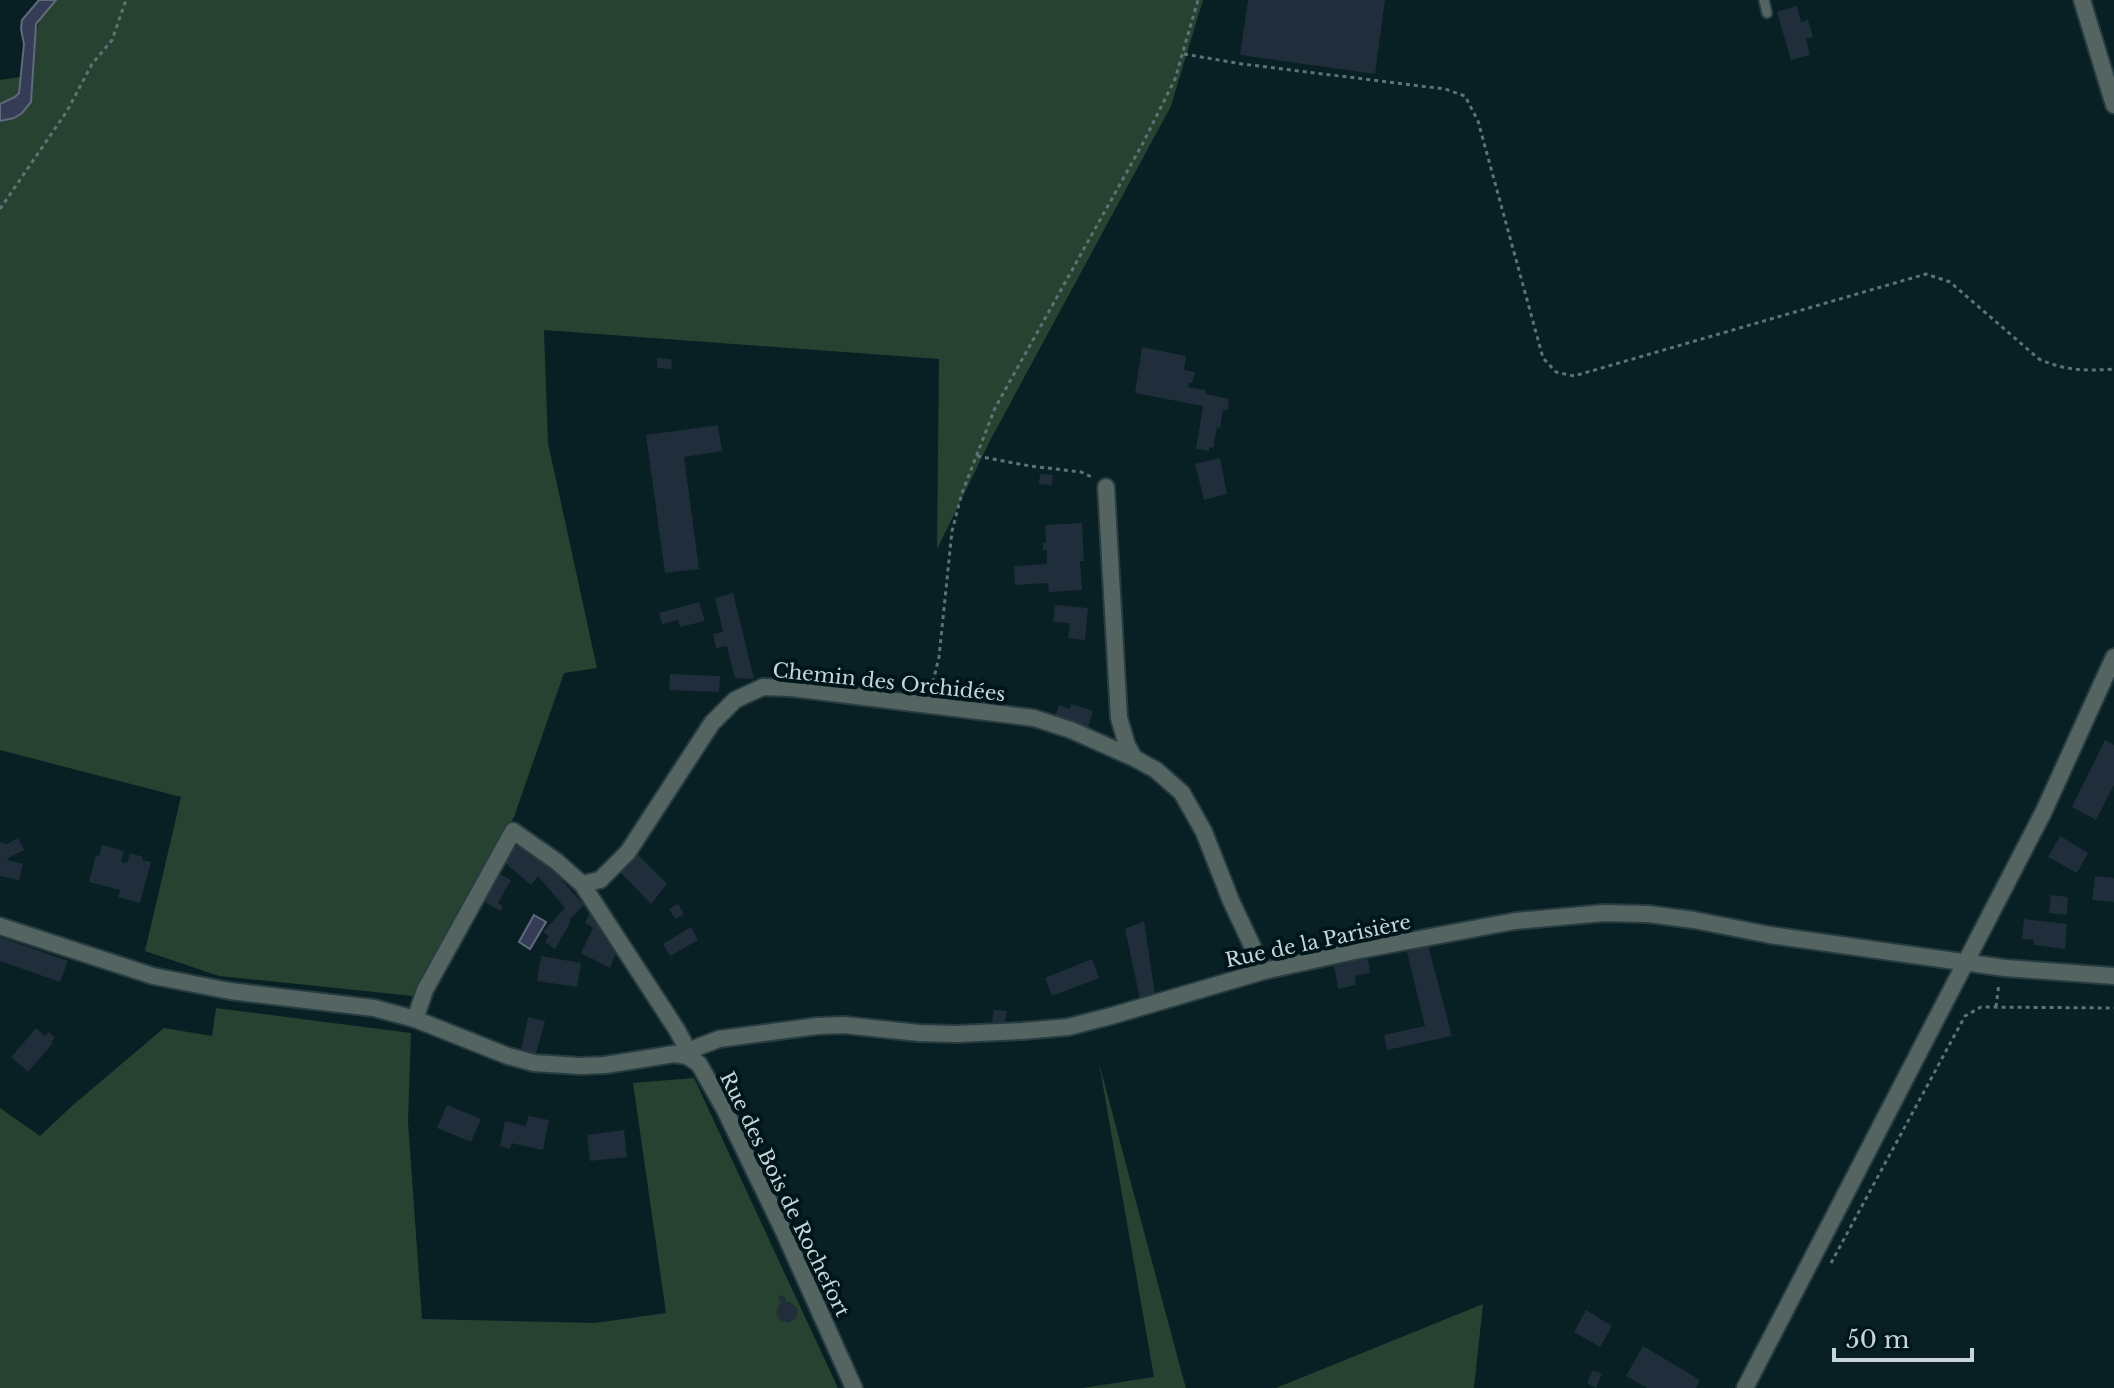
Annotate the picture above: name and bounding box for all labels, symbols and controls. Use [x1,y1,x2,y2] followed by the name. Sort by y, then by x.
[771,658,1007,706] street label: Chemin des Orchidées
[1223,910,1413,972] street label: Rue de la Parisière
[715,1068,855,1321] street label: Rue des Bois de Rochefort
[1834,1312,1972,1362] scale bar
[1846,1325,1910,1354] text: 50 m

